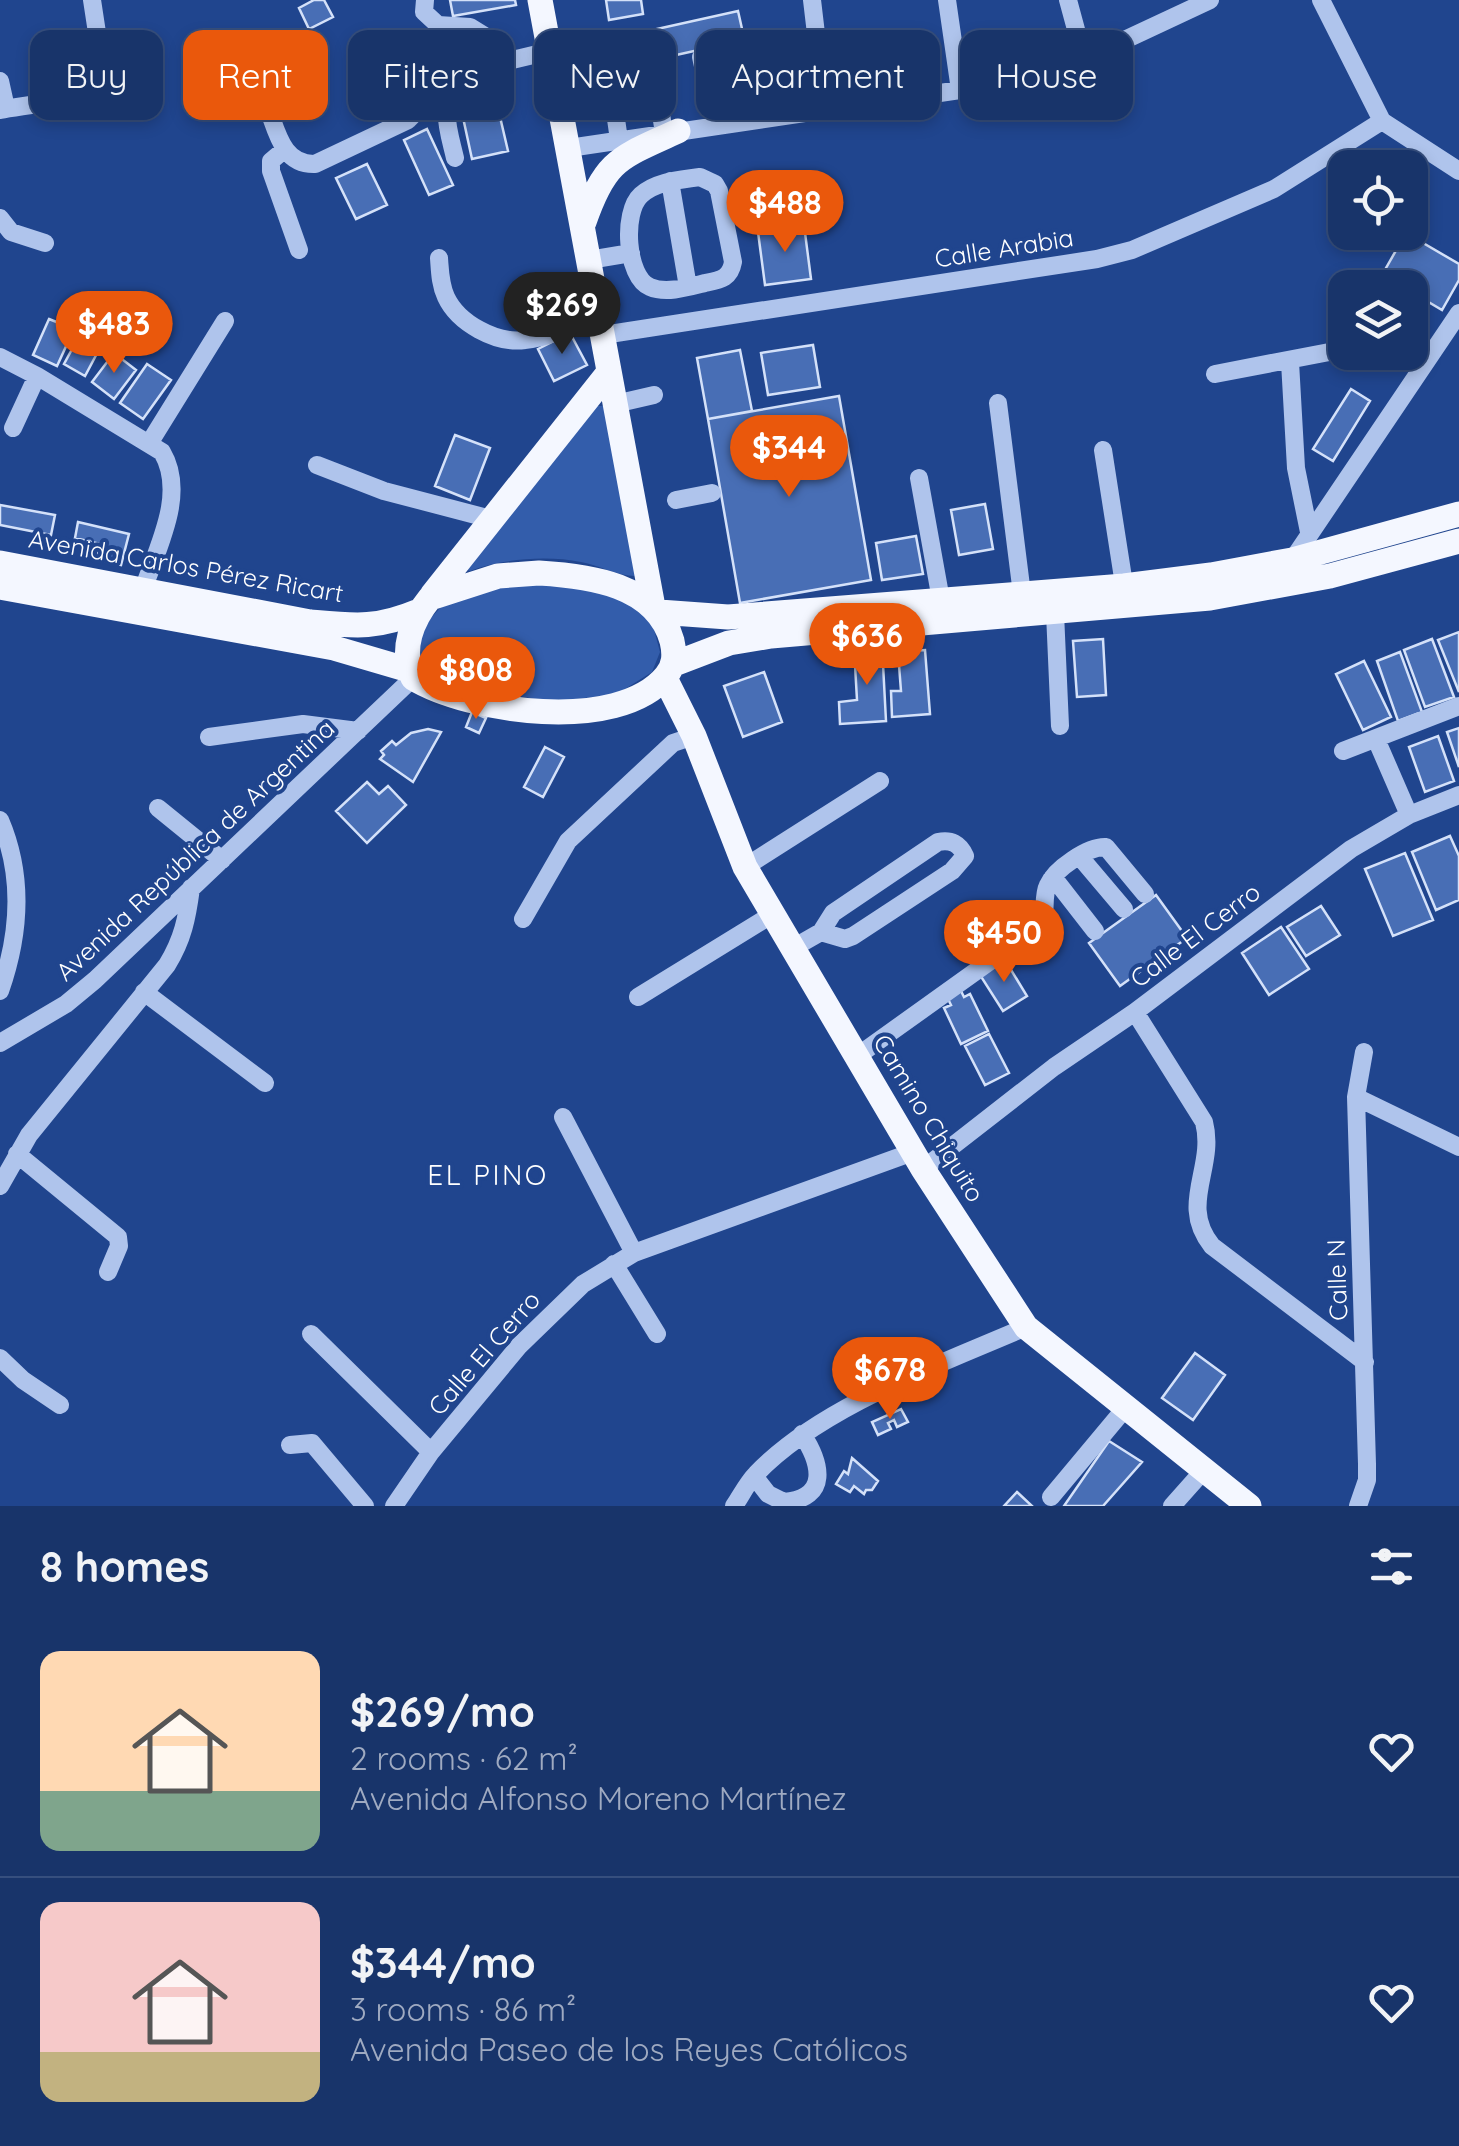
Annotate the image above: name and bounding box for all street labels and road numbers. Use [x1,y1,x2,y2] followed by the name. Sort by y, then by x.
[932,221,1075,274] street label: Calle Arabia
[26,523,346,608] street label: Avenida Carlos Pérez Ricart
[49,712,340,987] street label: Avenida República de Argentina
[1124,876,1266,994] street label: Calle El Cerro
[867,1028,992,1207] street label: Camino Chiquito
[1320,1239,1353,1321] street label: Calle N
[421,1284,546,1421] street label: Calle El Cerro

